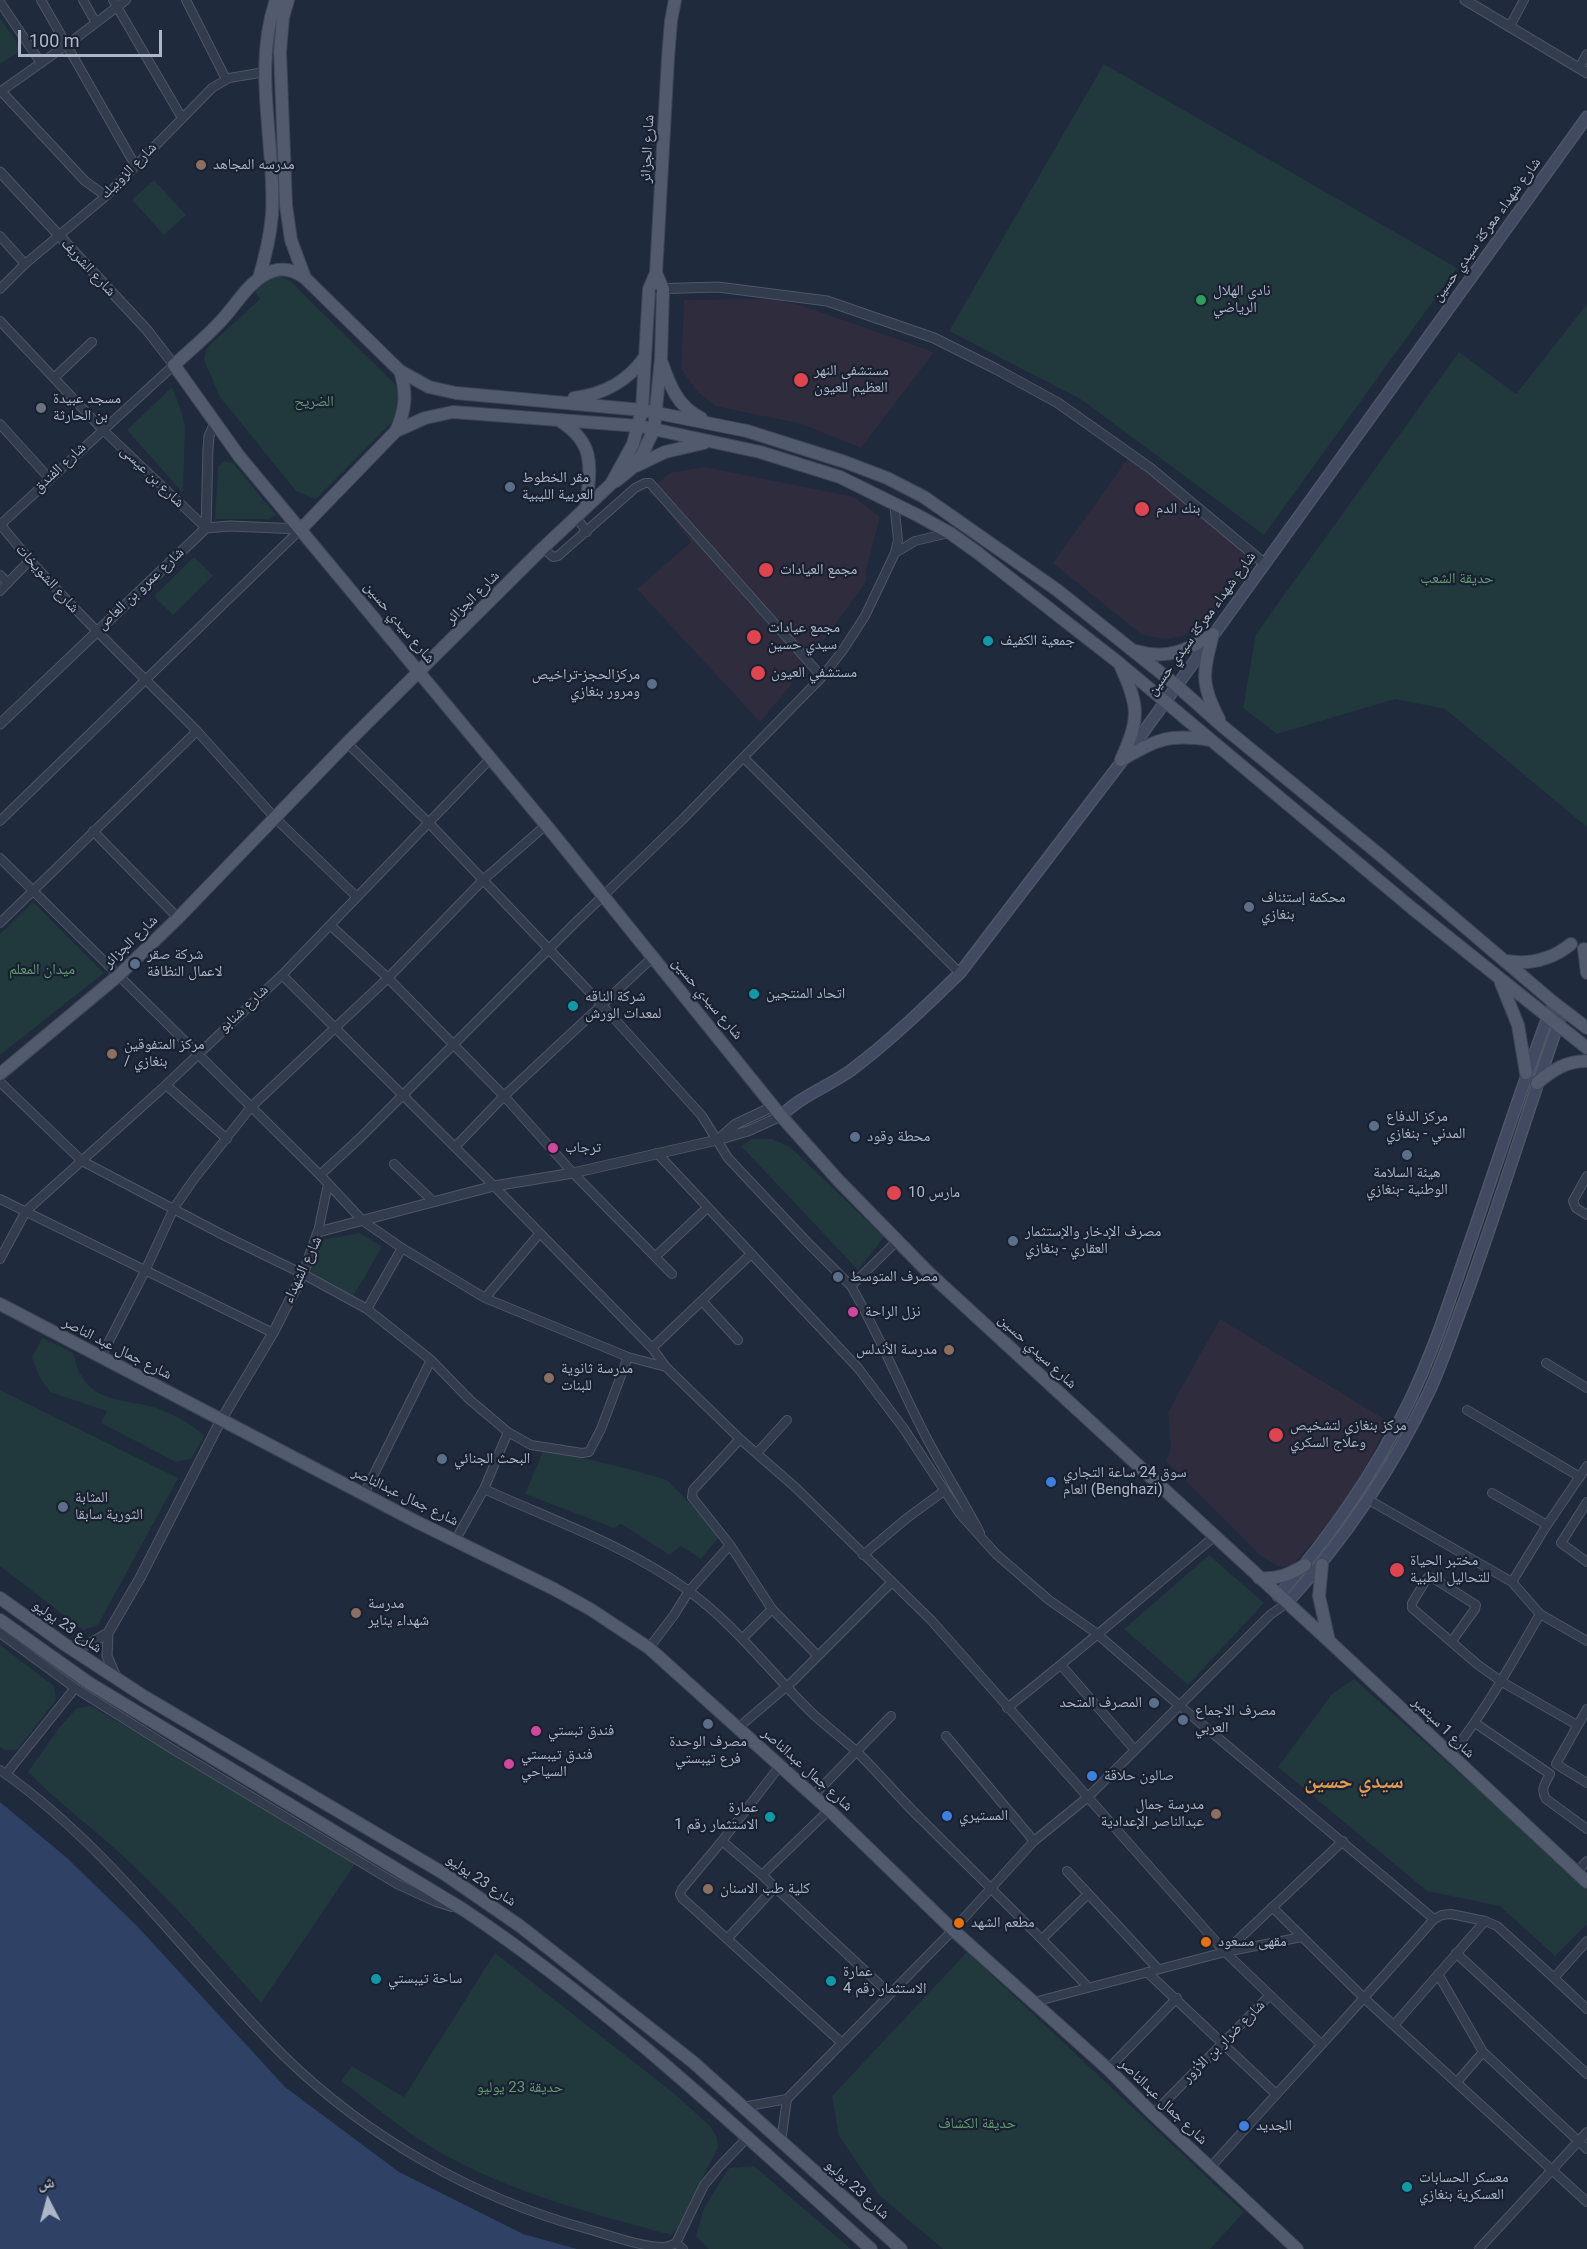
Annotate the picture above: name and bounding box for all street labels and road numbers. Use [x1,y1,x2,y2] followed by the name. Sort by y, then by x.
[637,114,659,184] street label: شارع الجزائر
[97,139,161,203] street label: شارع الزوبيك
[1429,154,1545,306] street label: شارع شهداء معركة سيدي حسين
[57,235,119,301] street label: شارع الشريف
[30,439,90,497] street label: شارع الفندق
[116,442,188,512] street label: شارع بن عيسى
[11,541,83,617] street label: شارع الشويخات
[94,544,188,634] street label: شارع عمرو بن العاص
[1144,548,1260,700] street label: شارع شهداء معركة سيدي حسين
[442,567,504,629] street label: شارع الجزائر
[360,578,438,668] street label: شارع سيدي حسين
[100,912,162,972] street label: شارع الجزائر
[668,954,746,1044] street label: شارع سيدي حسين
[215,981,273,1037] street label: شارع شنابو
[280,1234,326,1306] street label: شارع الشهداء
[994,1311,1080,1393] street label: شارع سيدي حسين
[59,1314,175,1384] street label: شارع جمال عبد الناصر
[349,1463,461,1531] street label: شارع جمال عبدالناصر
[29,1597,105,1657] street label: شارع 23 يوليو
[1408,1694,1478,1762] street label: شارع 1 سبتمبر
[758,1724,856,1816] street label: شارع جمال عبدالناصر
[443,1851,519,1911] street label: شارع 23 يوليو
[1179,1997,1269,2087] street label: شارع ضرار بن الأزور
[1115,2055,1211,2149] street label: شارع جمال عبدالناصر
[821,2156,893,2224] street label: شارع 23 يوليو

